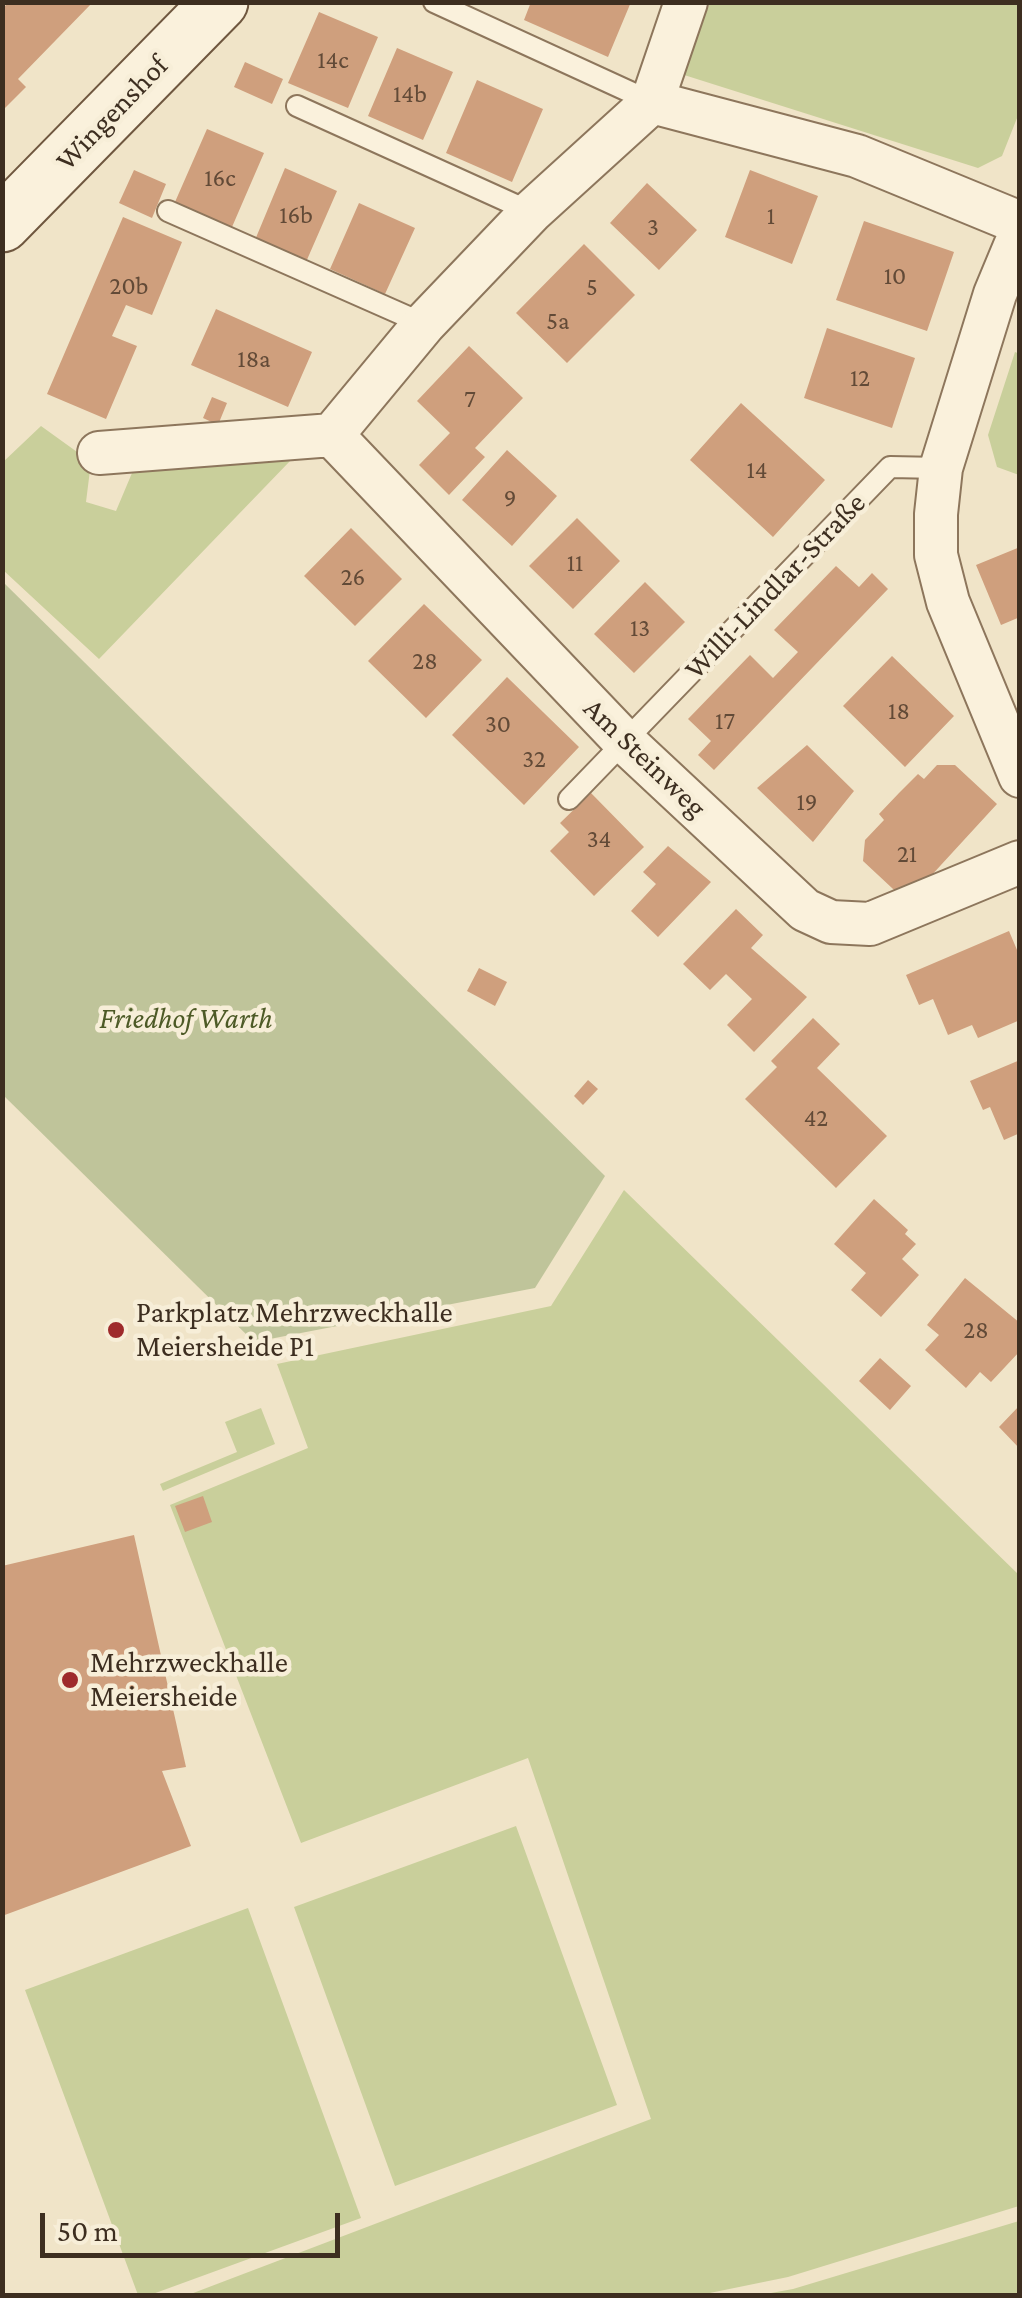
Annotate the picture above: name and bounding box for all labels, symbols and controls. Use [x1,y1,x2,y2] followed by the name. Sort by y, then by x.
[317,45,349,75] house number: 14c
[48,48,176,178] street label: Wingenshof
[393,79,427,109] house number: 14b
[204,163,236,193] house number: 16c
[279,200,313,230] house number: 16b
[767,201,775,231] house number: 1
[647,212,659,242] house number: 3
[884,261,906,291] house number: 10
[110,271,148,301] house number: 20b
[586,272,598,302] house number: 5
[546,306,570,336] house number: 5a
[237,344,271,374] house number: 18a
[850,363,870,393] house number: 12
[464,384,476,414] house number: 7
[746,455,768,485] house number: 14
[504,483,516,513] house number: 9
[677,485,873,687] street label: Willi-Lindlar-Straße
[567,548,583,578] house number: 11
[341,562,365,592] house number: 26
[630,613,650,643] house number: 13
[412,646,438,676] house number: 28
[576,690,714,826] street label: Am Steinweg
[888,696,910,726] house number: 18
[715,706,735,736] house number: 17
[485,709,511,739] house number: 30
[522,744,546,774] house number: 32
[797,787,817,817] house number: 19
[587,824,611,854] house number: 34
[897,839,917,869] house number: 21
[99,1001,273,1037] park label: Friedhof Warth
[804,1103,828,1133] house number: 42
[136,1295,453,1366] place label: Parkplatz Mehrzweckhalle Meiersheide P1
[963,1315,989,1345] house number: 28
[105,1319,127,1341] marker: Parkplatz Mehrzweckhalle Meiersheide P1
[90,1645,288,1716] place label: Mehrzweckhalle Meiersheide
[59,1669,81,1691] marker: Mehrzweckhalle Meiersheide
[45,2193,345,2255] scale bar
[57,2214,118,2247] text: 50 m

